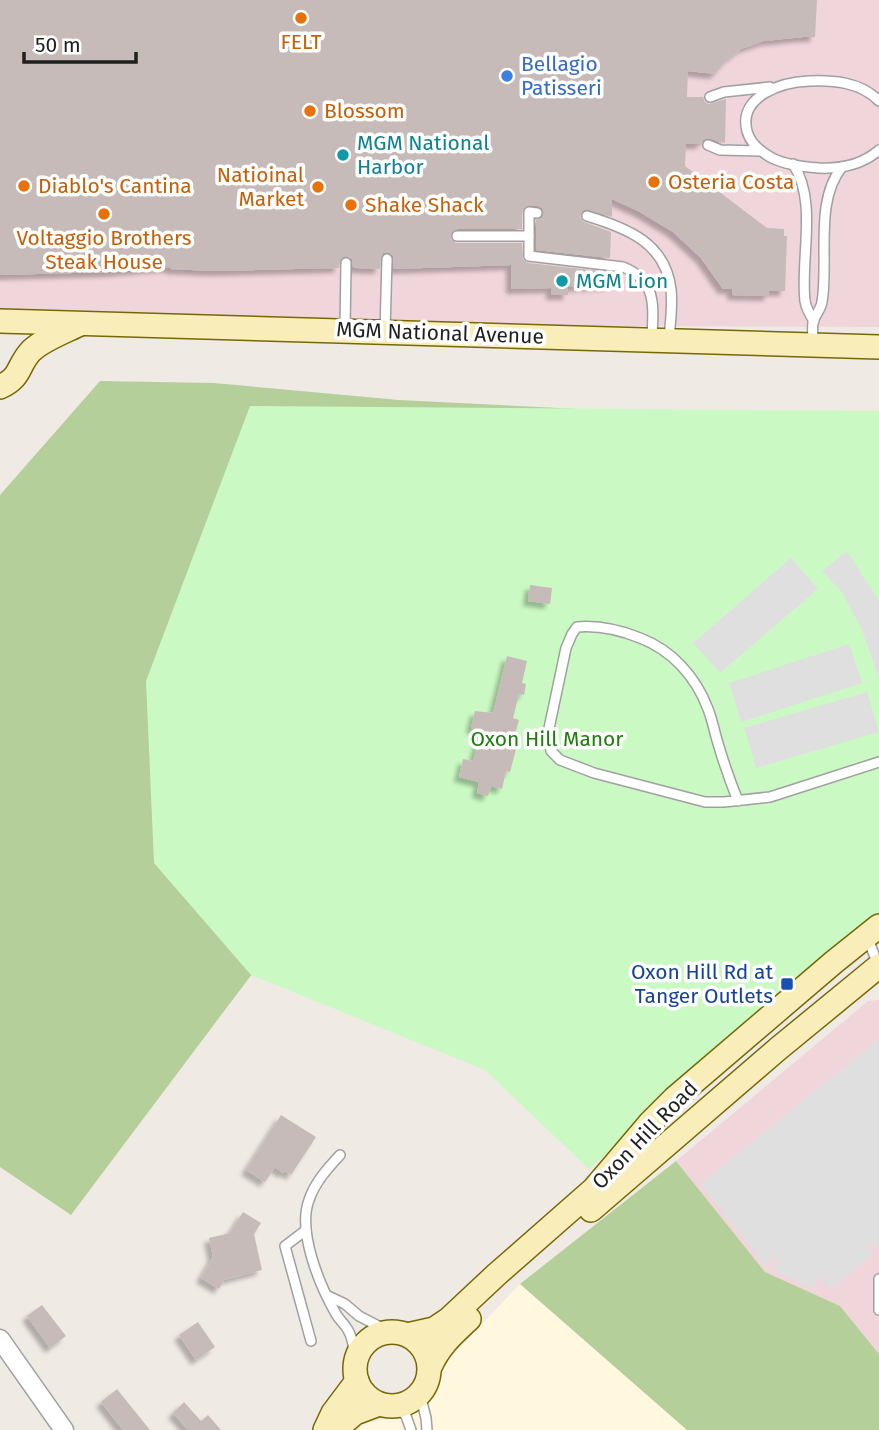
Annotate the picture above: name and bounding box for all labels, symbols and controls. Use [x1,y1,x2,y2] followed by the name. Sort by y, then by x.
[293,10,309,26] marker: FELT
[24,21,136,65] scale bar
[280,29,322,55] place label: FELT
[35,32,81,58] text: 50 m
[521,51,602,101] place label: Bellagio Patisseri
[499,68,515,84] marker: Bellagio Patisseri
[324,98,405,124] place label: Blossom
[302,103,318,119] marker: Blossom
[357,130,490,180] place label: MGM National Harbor
[335,147,351,163] marker: MGM National Harbor
[217,162,304,212] place label: Natioinal Market
[668,169,794,195] place label: Osteria Costa
[38,173,192,199] place label: Diablo's Cantina
[646,174,662,190] marker: Osteria Costa
[16,178,32,194] marker: Diablo's Cantina
[310,179,326,195] marker: Natioinal Market
[365,192,484,218] place label: Shake Shack
[343,197,359,213] marker: Shake Shack
[96,206,112,222] marker: Voltaggio Brothers Steak House
[16,225,192,275] place label: Voltaggio Brothers Steak House
[576,268,668,294] place label: MGM Lion
[554,273,570,289] marker: MGM Lion
[336,316,544,350] street label: MGM National Avenue
[471,726,623,752] park label: Oxon Hill Manor
[631,959,773,1009] place label: Oxon Hill Rd at Tanger Outlets
[779,976,795,992] marker: Oxon Hill Rd at Tanger Outlets
[587,1075,703,1195] street label: Oxon Hill Road

